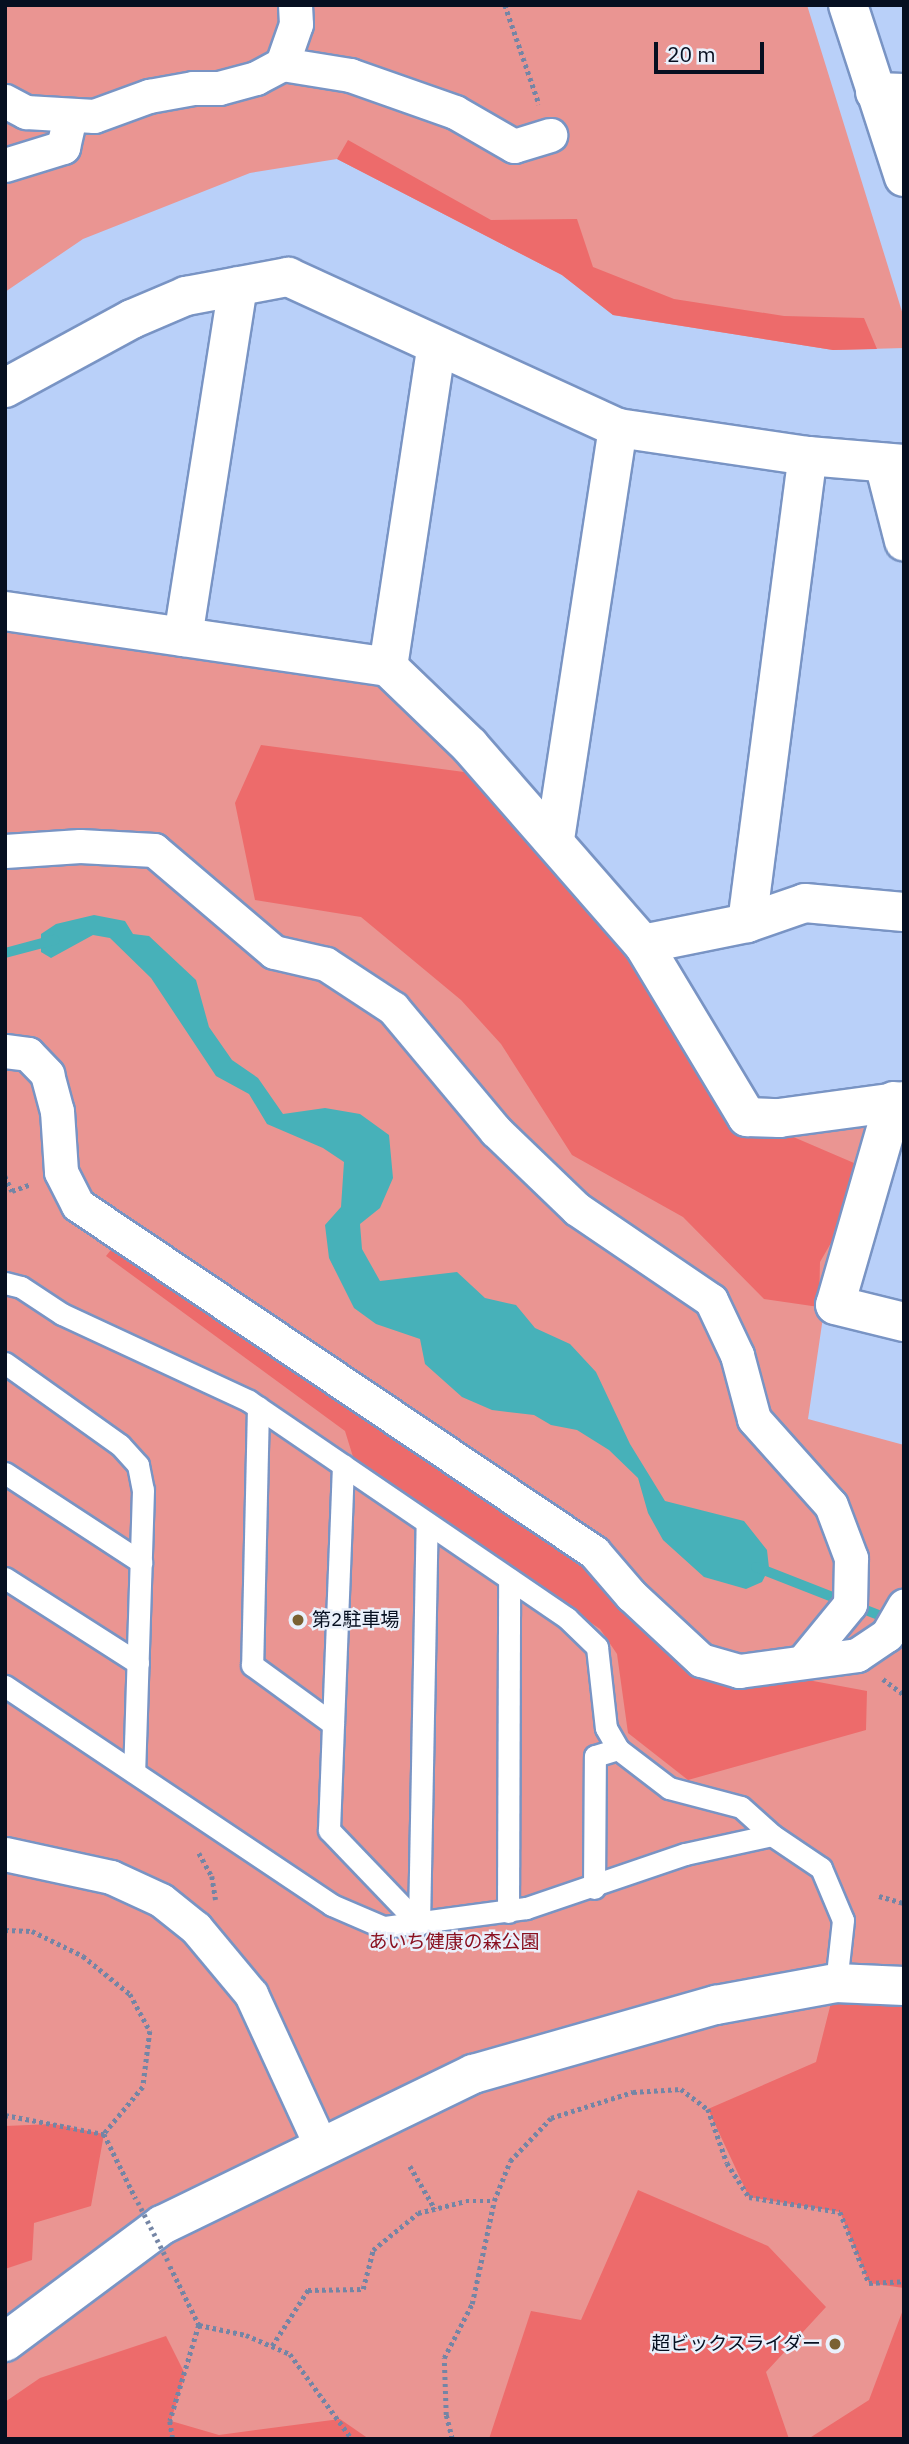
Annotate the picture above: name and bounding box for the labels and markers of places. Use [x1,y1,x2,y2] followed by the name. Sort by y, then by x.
[312,1609,399,1631] place label: 第2駐車場
[290,1612,306,1628] marker: 第2駐車場
[650,2333,821,2355] place label: 超ビックスライダー
[827,2336,843,2352] marker: 超ビックスライダー

